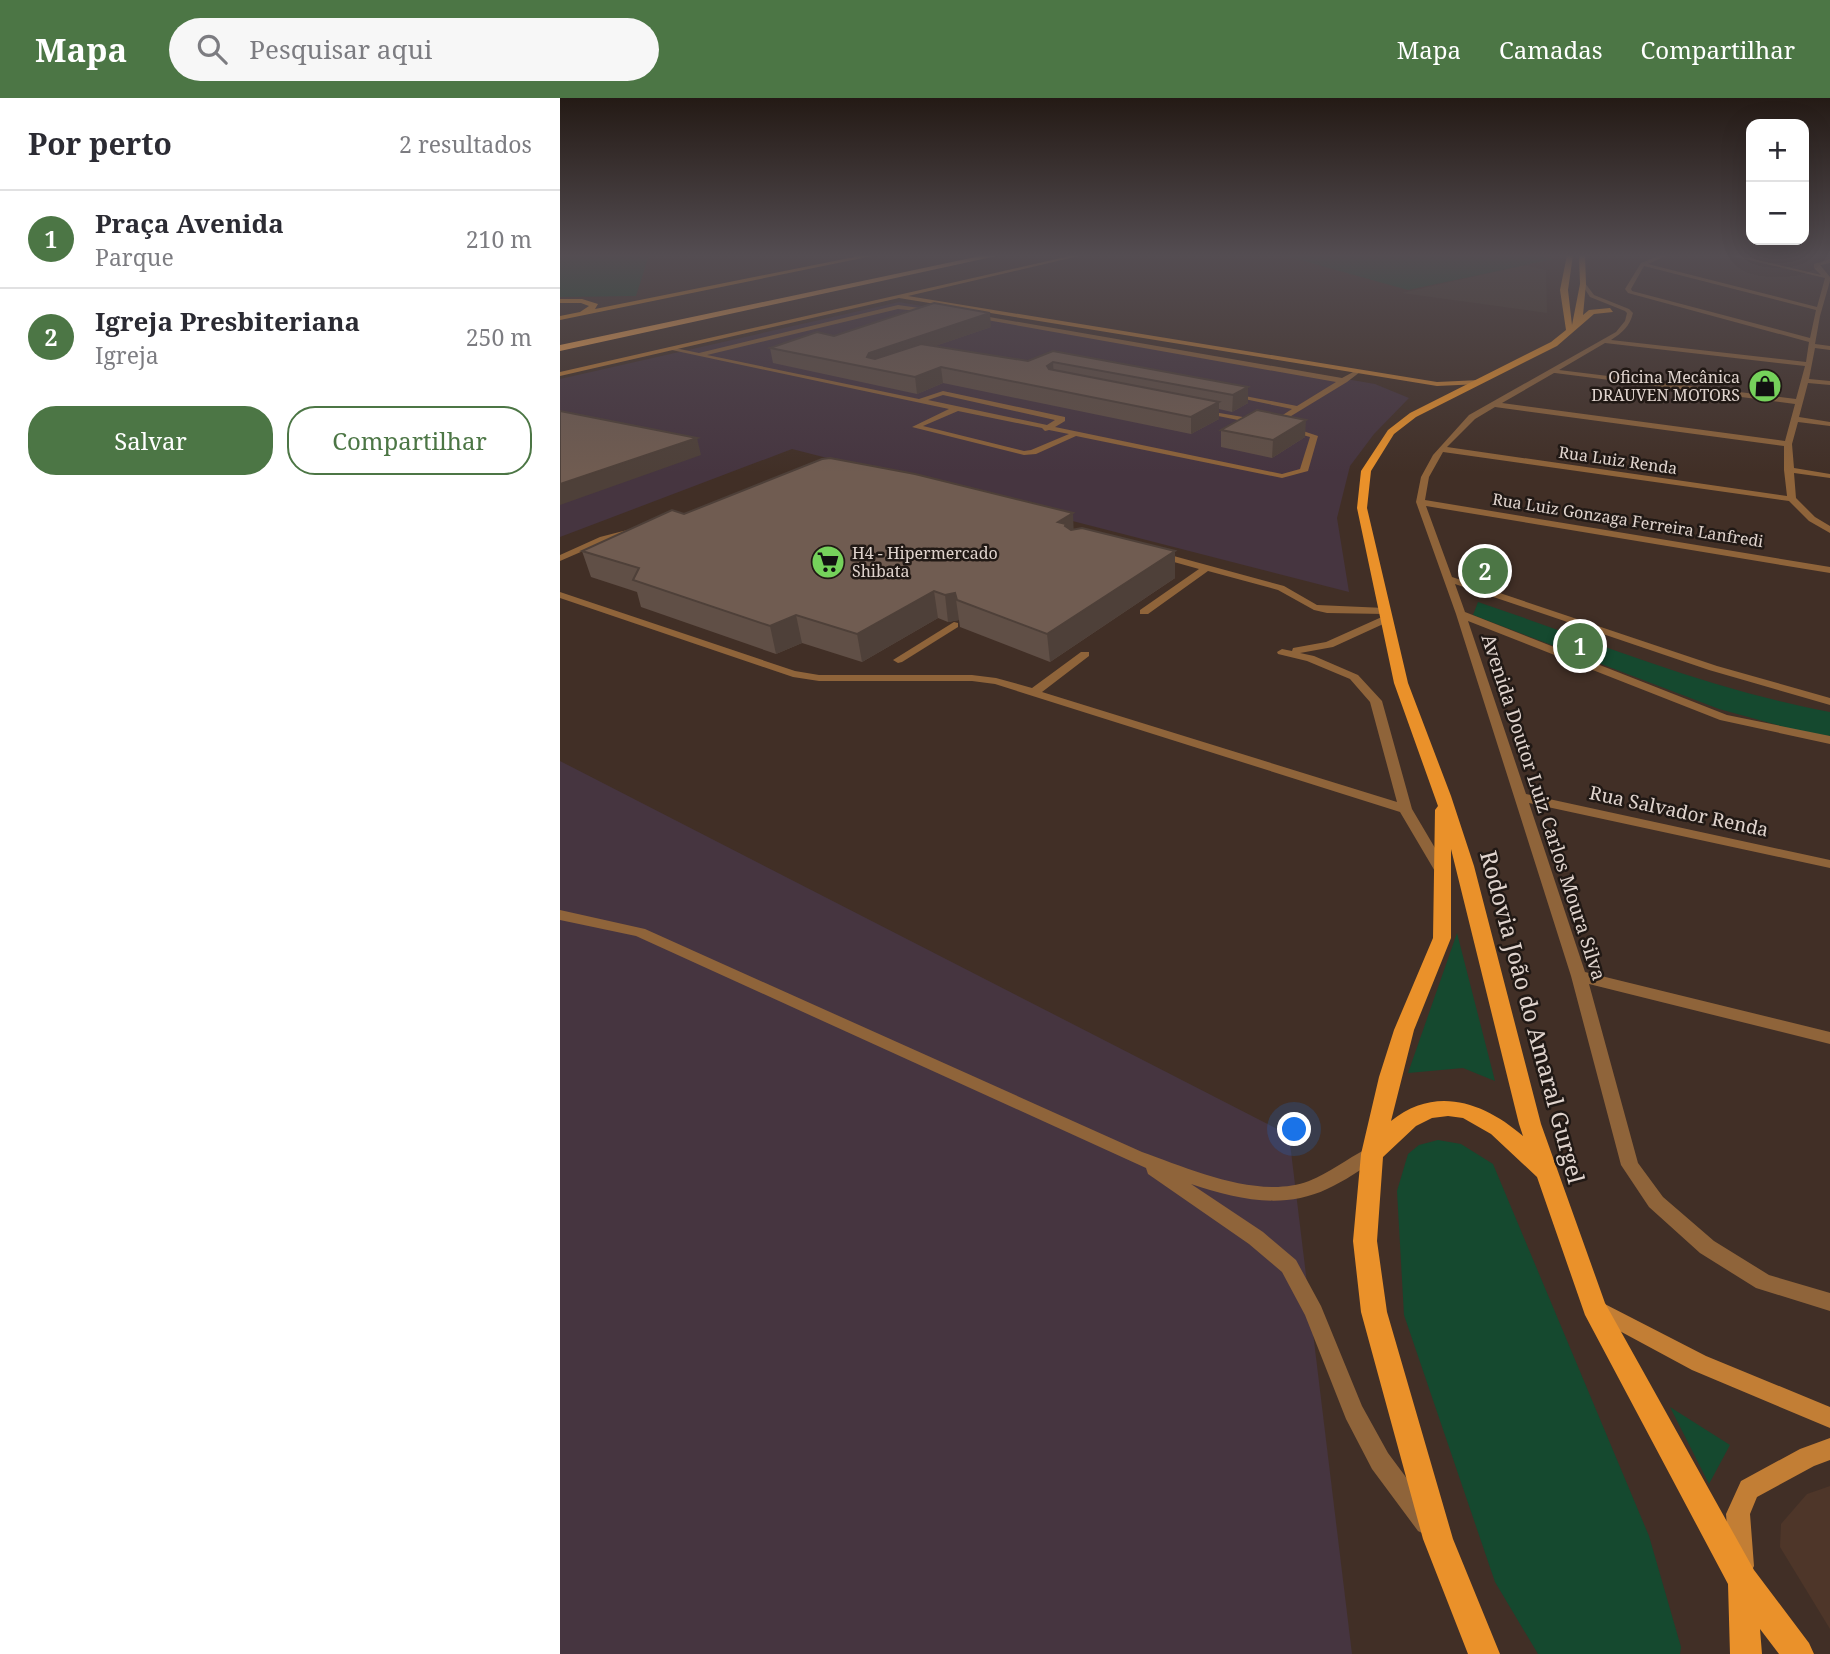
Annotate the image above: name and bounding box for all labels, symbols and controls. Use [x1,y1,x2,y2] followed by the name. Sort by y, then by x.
[169,18,659,81] search box
[35,27,127,72] text: Mapa
[193,30,231,68] icon: search
[249,31,432,67] text: Pesquisar aqui
[1397,33,1461,66] text: Mapa
[1499,33,1603,66] text: Camadas
[1641,33,1795,66] text: Compartilhar
[1746,119,1809,245] map controls
[1746,119,1809,182] button: +
[28,123,172,164] text: Por perto
[399,128,532,160] text: 2 resultados
[1746,182,1809,245] button: −
[95,205,284,241] text: Praça Avenida
[45,223,58,255] text: 1
[466,223,532,255] text: 210 m
[95,241,174,273] text: Parque
[95,303,360,339] text: Igreja Presbiteriana
[45,321,58,353] text: 2
[466,321,532,353] text: 250 m
[95,339,159,371] text: Igreja
[1591,366,1740,406] place label: Oficina Mecânica DRAUVEN MOTORS
[1746,367,1784,405] shop icon: Oficina Mecânica DRAUVEN MOTORS
[28,406,273,475] button: Salvar
[287,406,532,475] button: Compartilhar
[1557,441,1679,479] street label: Rua Luiz Renda
[1491,488,1765,552] street label: Rua Luiz Gonzaga Ferreira Lanfredi
[852,542,998,582] place label: H4 - Hipermercado Shibata
[809,543,847,581] supermarket icon: H4 - Hipermercado Shibata
[1462,545,1508,597] pin: 2
[1557,620,1603,672] pin: 1
[1476,630,1612,984] street label: Avenida Doutor Luiz Carlos Moura Silva
[1587,779,1771,843] street label: Rua Salvador Renda
[1473,847,1593,1187] street label: Rodovia João do Amaral Gurgel
[1277,1112,1311,1146] your location

